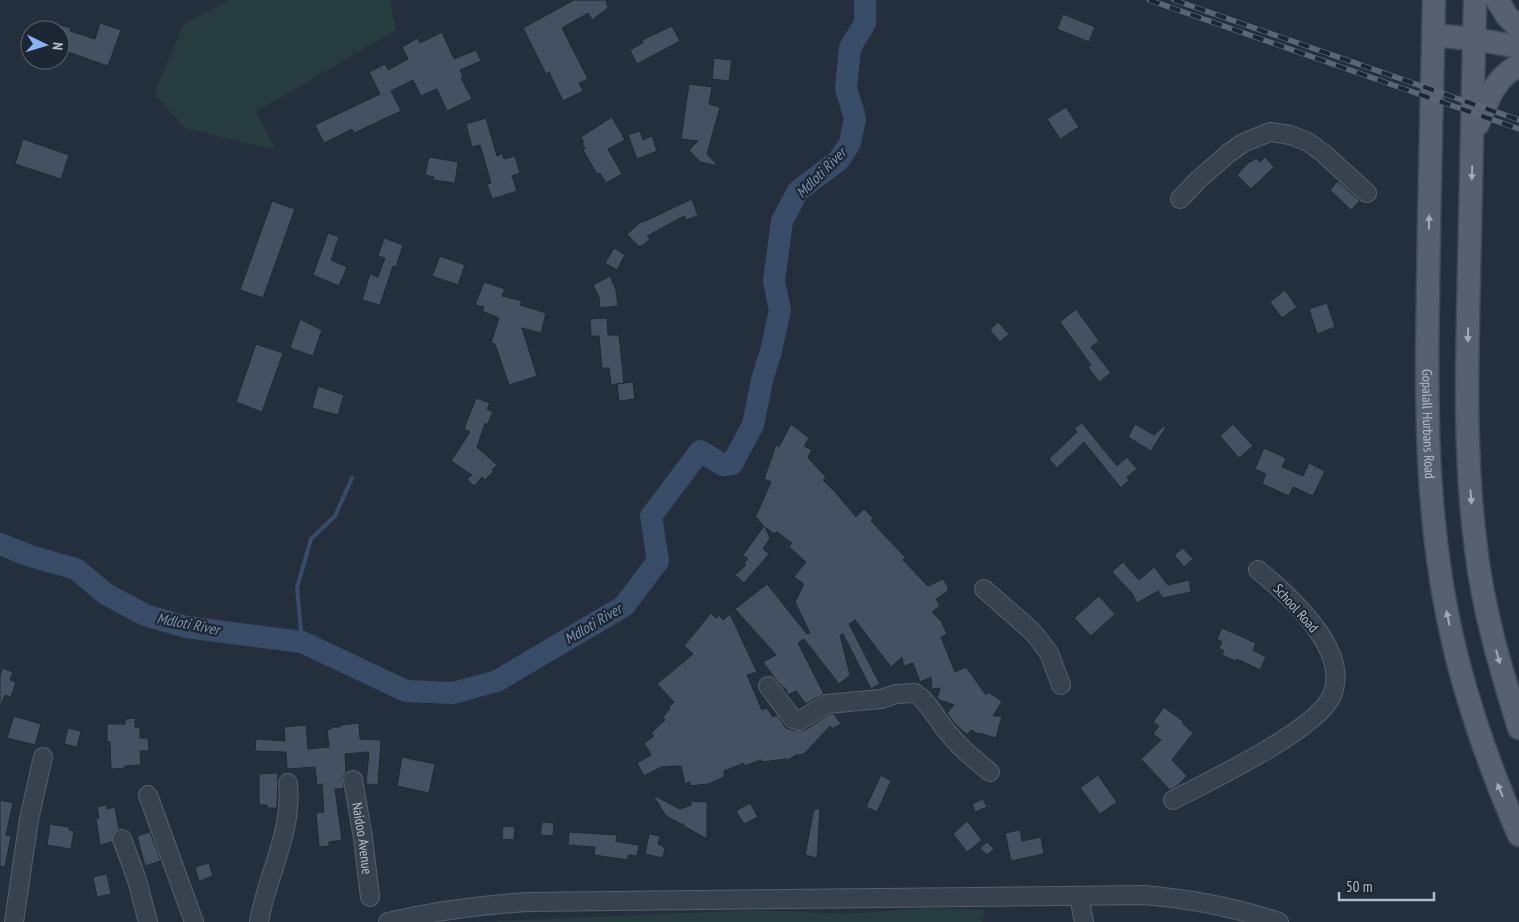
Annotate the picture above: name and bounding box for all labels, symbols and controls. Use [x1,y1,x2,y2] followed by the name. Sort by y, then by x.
[20,20,70,70] north arrow
[49,42,67,51] text: N
[792,142,851,202] water label: Mdloti River
[1468,165,1476,181] one-way arrow
[1425,214,1433,230] one-way arrow
[1463,327,1471,343] one-way arrow
[1418,369,1439,479] street label: Gopalall Hurbans Road
[1467,490,1475,506] one-way arrow
[1269,580,1323,636] street label: School Road
[561,598,626,648] water label: Mdloti River
[155,608,223,639] water label: Mdloti River
[1444,611,1452,626] one-way arrow
[1494,650,1502,665] one-way arrow
[1496,782,1504,797] one-way arrow
[348,801,376,875] street label: Naidoo Avenue
[1339,870,1434,902] scale bar
[1346,877,1372,896] text: 50 m

